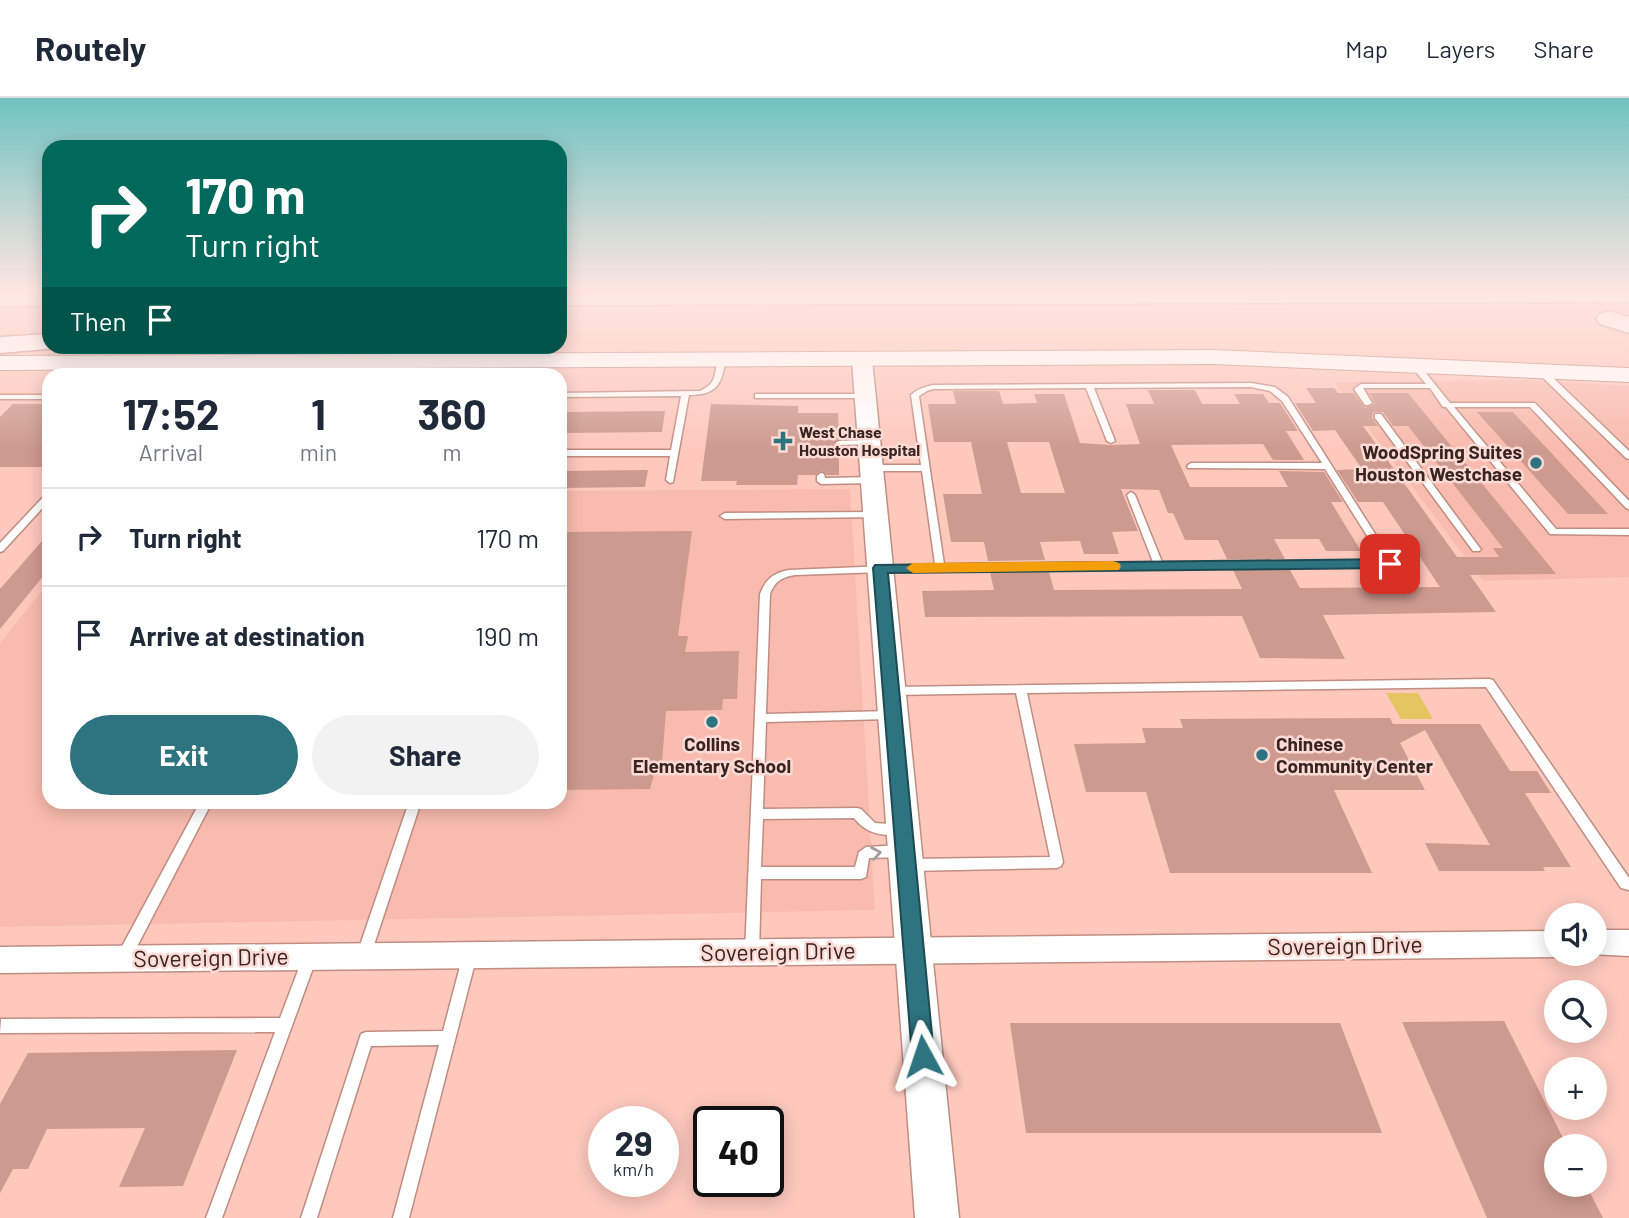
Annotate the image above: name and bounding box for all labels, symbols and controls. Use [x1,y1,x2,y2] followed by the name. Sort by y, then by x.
[35,28,146,68] text: Routely
[1345,34,1388,63] text: Map
[1426,34,1495,63] text: Layers
[1533,34,1594,63] text: Share
[185,165,305,224] text: 170 m
[70,168,161,259] icon: right
[185,225,320,263] text: Turn right
[141,301,179,339] icon: arrive
[70,305,127,336] text: Then
[122,388,219,438] text: 17:52
[311,388,326,438] text: 1
[417,388,487,438] text: 360
[799,422,920,459] place label: West Chase Houston Hospital
[773,431,793,451] marker: West Chase Houston Hospital
[139,438,203,466] text: Arrival
[300,438,337,466] text: min
[443,438,462,466] text: m
[1355,440,1522,485] place label: WoodSpring Suites Houston Westchase
[1528,455,1544,471] marker: WoodSpring Suites Houston Westchase
[70,518,108,556] icon: right
[129,522,242,553] text: Turn right
[476,522,539,553] text: 170 m
[1360,534,1420,594] pin
[1371,545,1409,583] icon: arrive
[70,616,108,654] icon: arrive
[129,620,365,651] text: Arrive at destination
[475,620,539,651] text: 190 m
[704,714,720,730] marker: Collins Elementary School
[70,715,298,795] button: Exit
[312,715,539,795] button: Share
[633,732,791,777] place label: Collins Elementary School
[1276,732,1434,777] place label: Chinese Community Center
[1254,747,1270,763] marker: Chinese Community Center
[869,847,881,862] one-way arrow
[1544,903,1607,1197] map controls
[1544,903,1607,966] button: sound
[1267,930,1423,960] street label: Sovereign Drive
[700,936,856,966] street label: Sovereign Drive
[133,942,289,972] street label: Sovereign Drive
[1544,980,1607,1043] button: search
[886,1019,960,1093] position arrow
[1544,1057,1607,1120] button: +
[693,1106,784,1197] speed limit sign: 40
[614,1121,653,1163] text: 29
[1544,1134,1607,1197] button: −
[613,1158,654,1180] text: km/h

